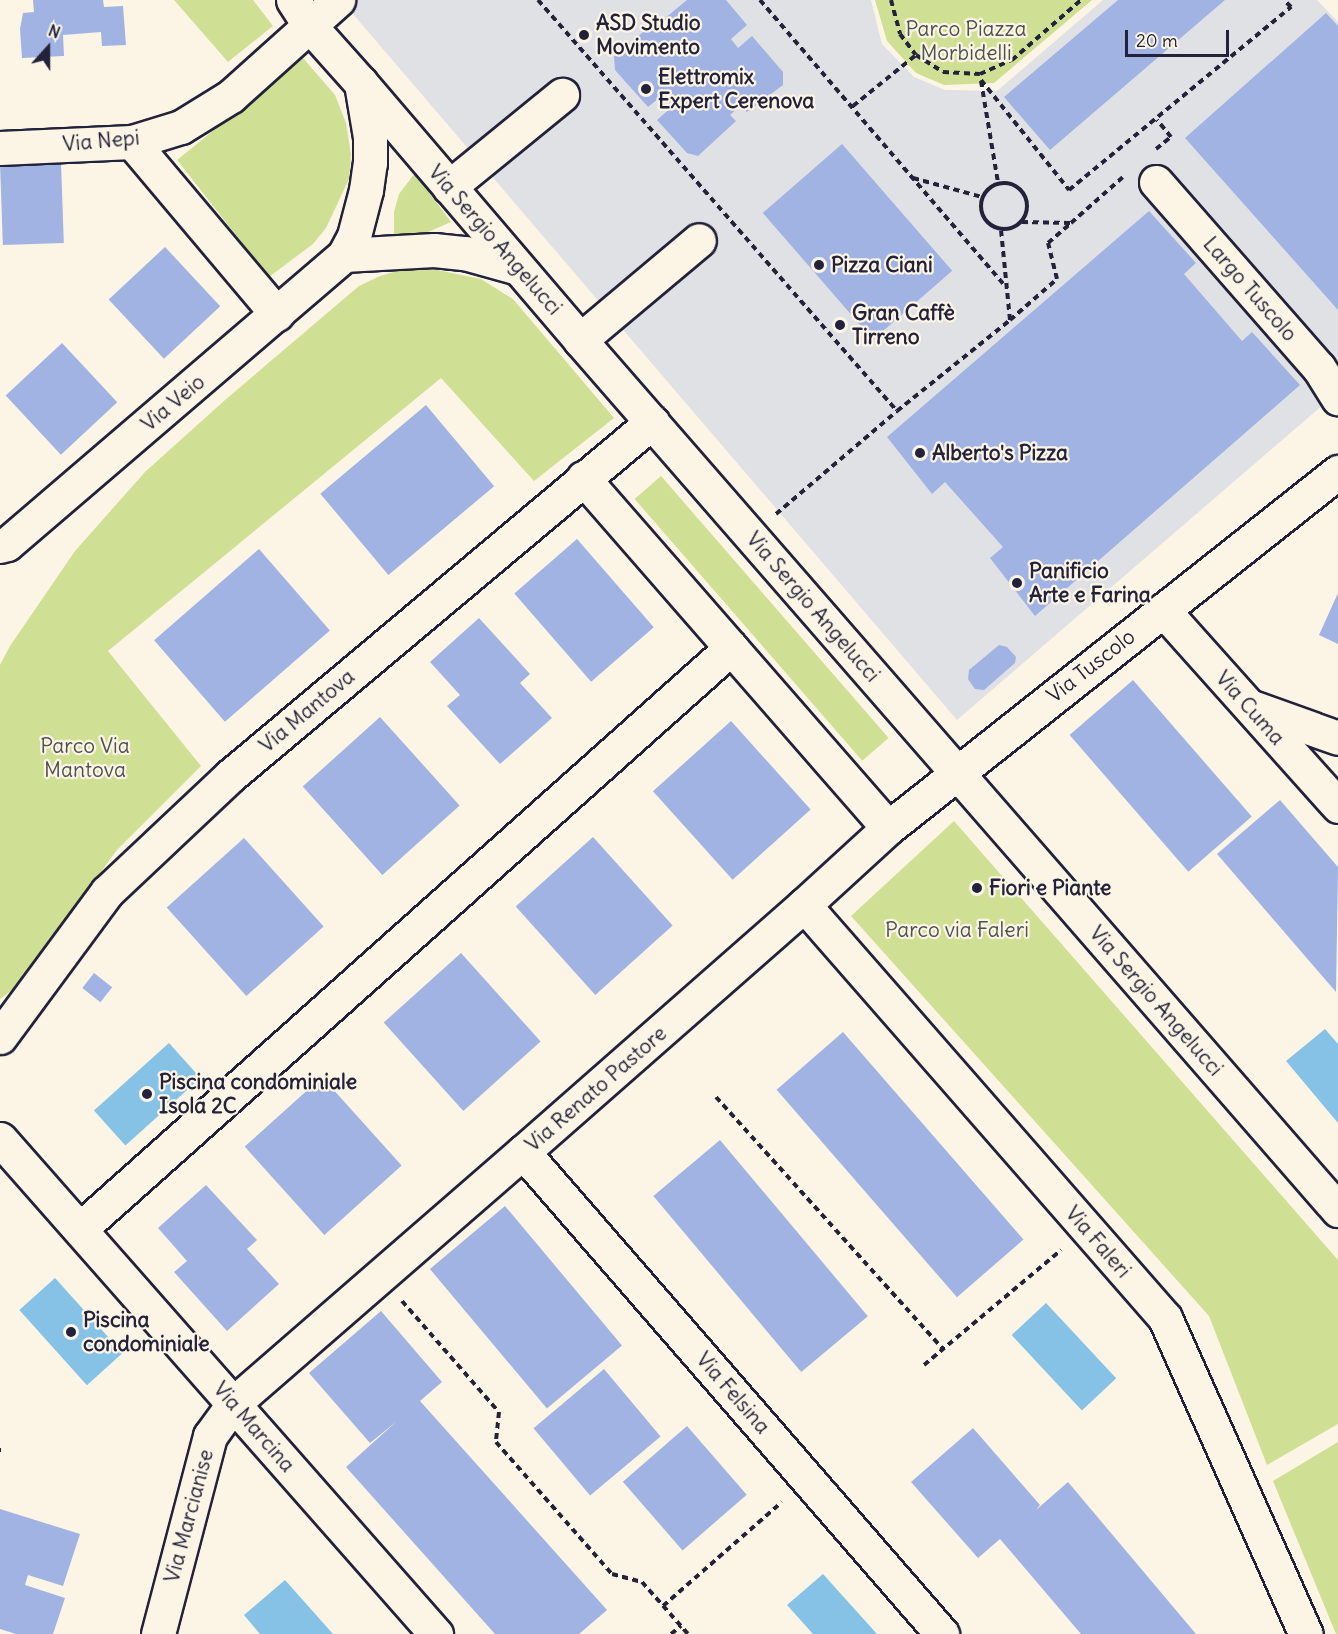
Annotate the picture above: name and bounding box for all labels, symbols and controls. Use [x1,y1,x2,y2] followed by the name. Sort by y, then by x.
[596,10,700,60] place label: ASD Studio Movimento
[905,16,1027,66] park label: Parco Piazza Morbidelli
[18,18,78,78] north arrow
[1128,18,1232,56] scale bar
[46,20,63,43] text: N
[577,28,591,42] marker: ASD Studio Movimento
[1136,29,1178,52] text: 20 m
[658,64,814,114] place label: Elettromix Expert Cerenova
[639,82,653,96] marker: Elettromix Expert Cerenova
[61,125,141,157] street label: Via Nepi
[423,160,567,320] street label: Via Sergio Angelucci
[1198,232,1302,346] street label: Largo Tuscolo
[831,252,933,278] place label: Pizza Ciani
[812,258,826,272] marker: Pizza Ciani
[852,300,955,350] place label: Gran Caffè Tirreno
[833,318,847,332] marker: Gran Caffè Tirreno
[136,369,210,437] street label: Via Veio
[932,440,1068,466] place label: Alberto's Pizza
[913,446,927,460] marker: Alberto's Pizza
[741,527,885,687] street label: Via Sergio Angelucci
[1029,558,1151,608] place label: Panificio Arte e Farina
[1010,576,1024,590] marker: Panificio Arte e Farina
[1042,624,1140,708] street label: Via Tuscolo
[254,664,360,758] street label: Via Mantova
[1210,666,1290,750] street label: Via Cuma
[40,733,130,783] park label: Parco Via Mantova
[989,875,1111,901] place label: Fiori e Piante
[970,881,984,895] marker: Fiori e Piante
[885,917,1029,943] park label: Parco via Faleri
[1084,921,1228,1081] street label: Via Sergio Angelucci
[520,1021,672,1157] street label: Via Renato Pastore
[159,1069,357,1119] place label: Piscina condominiale Isola 2C
[140,1087,154,1101] marker: Piscina condominiale Isola 2C
[1060,1201,1136,1283] street label: Via Faleri
[83,1307,210,1357] place label: Piscina condominiale
[64,1325,78,1339] marker: Piscina condominiale
[691,1347,775,1439] street label: Via Felsina
[208,1377,300,1477] street label: Via Marcina
[159,1446,219,1586] street label: Via Marcianise

